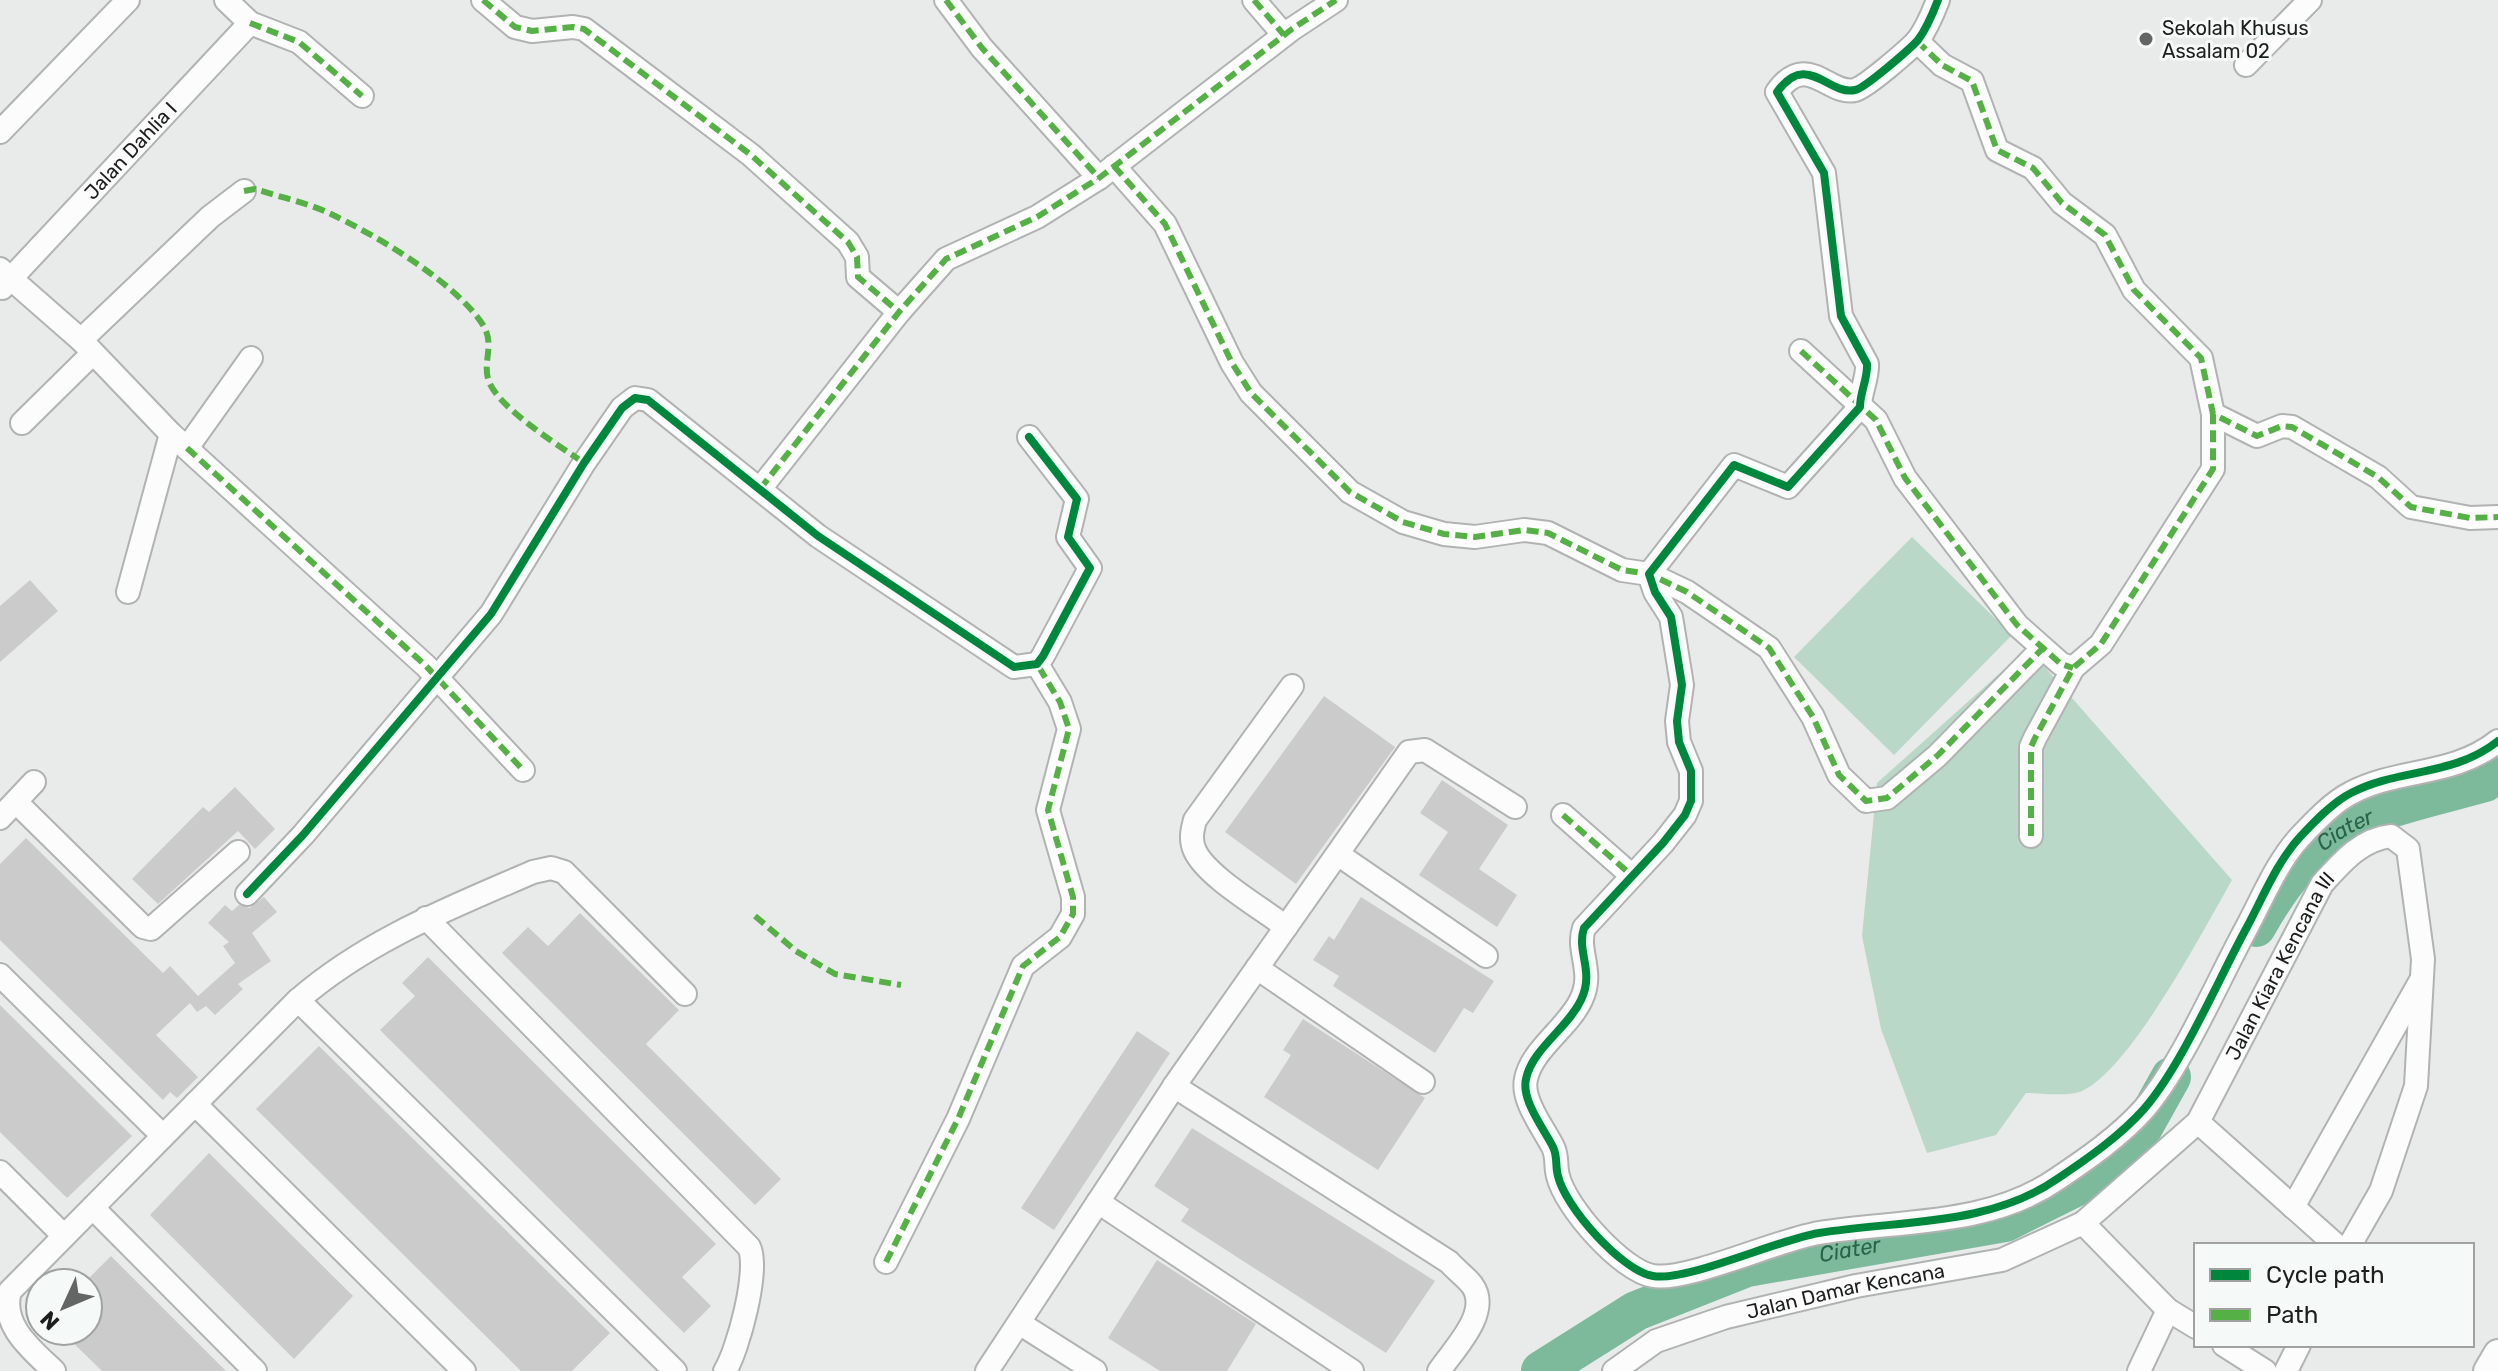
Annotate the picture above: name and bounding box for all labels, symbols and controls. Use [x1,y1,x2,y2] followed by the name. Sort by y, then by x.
[2162,16,2309,63] place label: Sekolah Khusus Assalam 02
[2137,30,2155,48] marker: Sekolah Khusus Assalam 02
[79,97,182,204] street label: Jalan Dahlia I
[2310,802,2379,856] water label: Ciater
[2220,867,2339,1064] street label: Jalan Kiara Kencana III
[1817,1230,1884,1268] water label: Ciater
[2194,1243,2474,1347] legend
[1744,1258,1947,1324] street label: Jalan Damar Kencana
[2266,1261,2385,1289] text: Cycle path
[24,1267,104,1347] north arrow
[2266,1301,2318,1329] text: Path
[35,1305,65,1336] text: N

